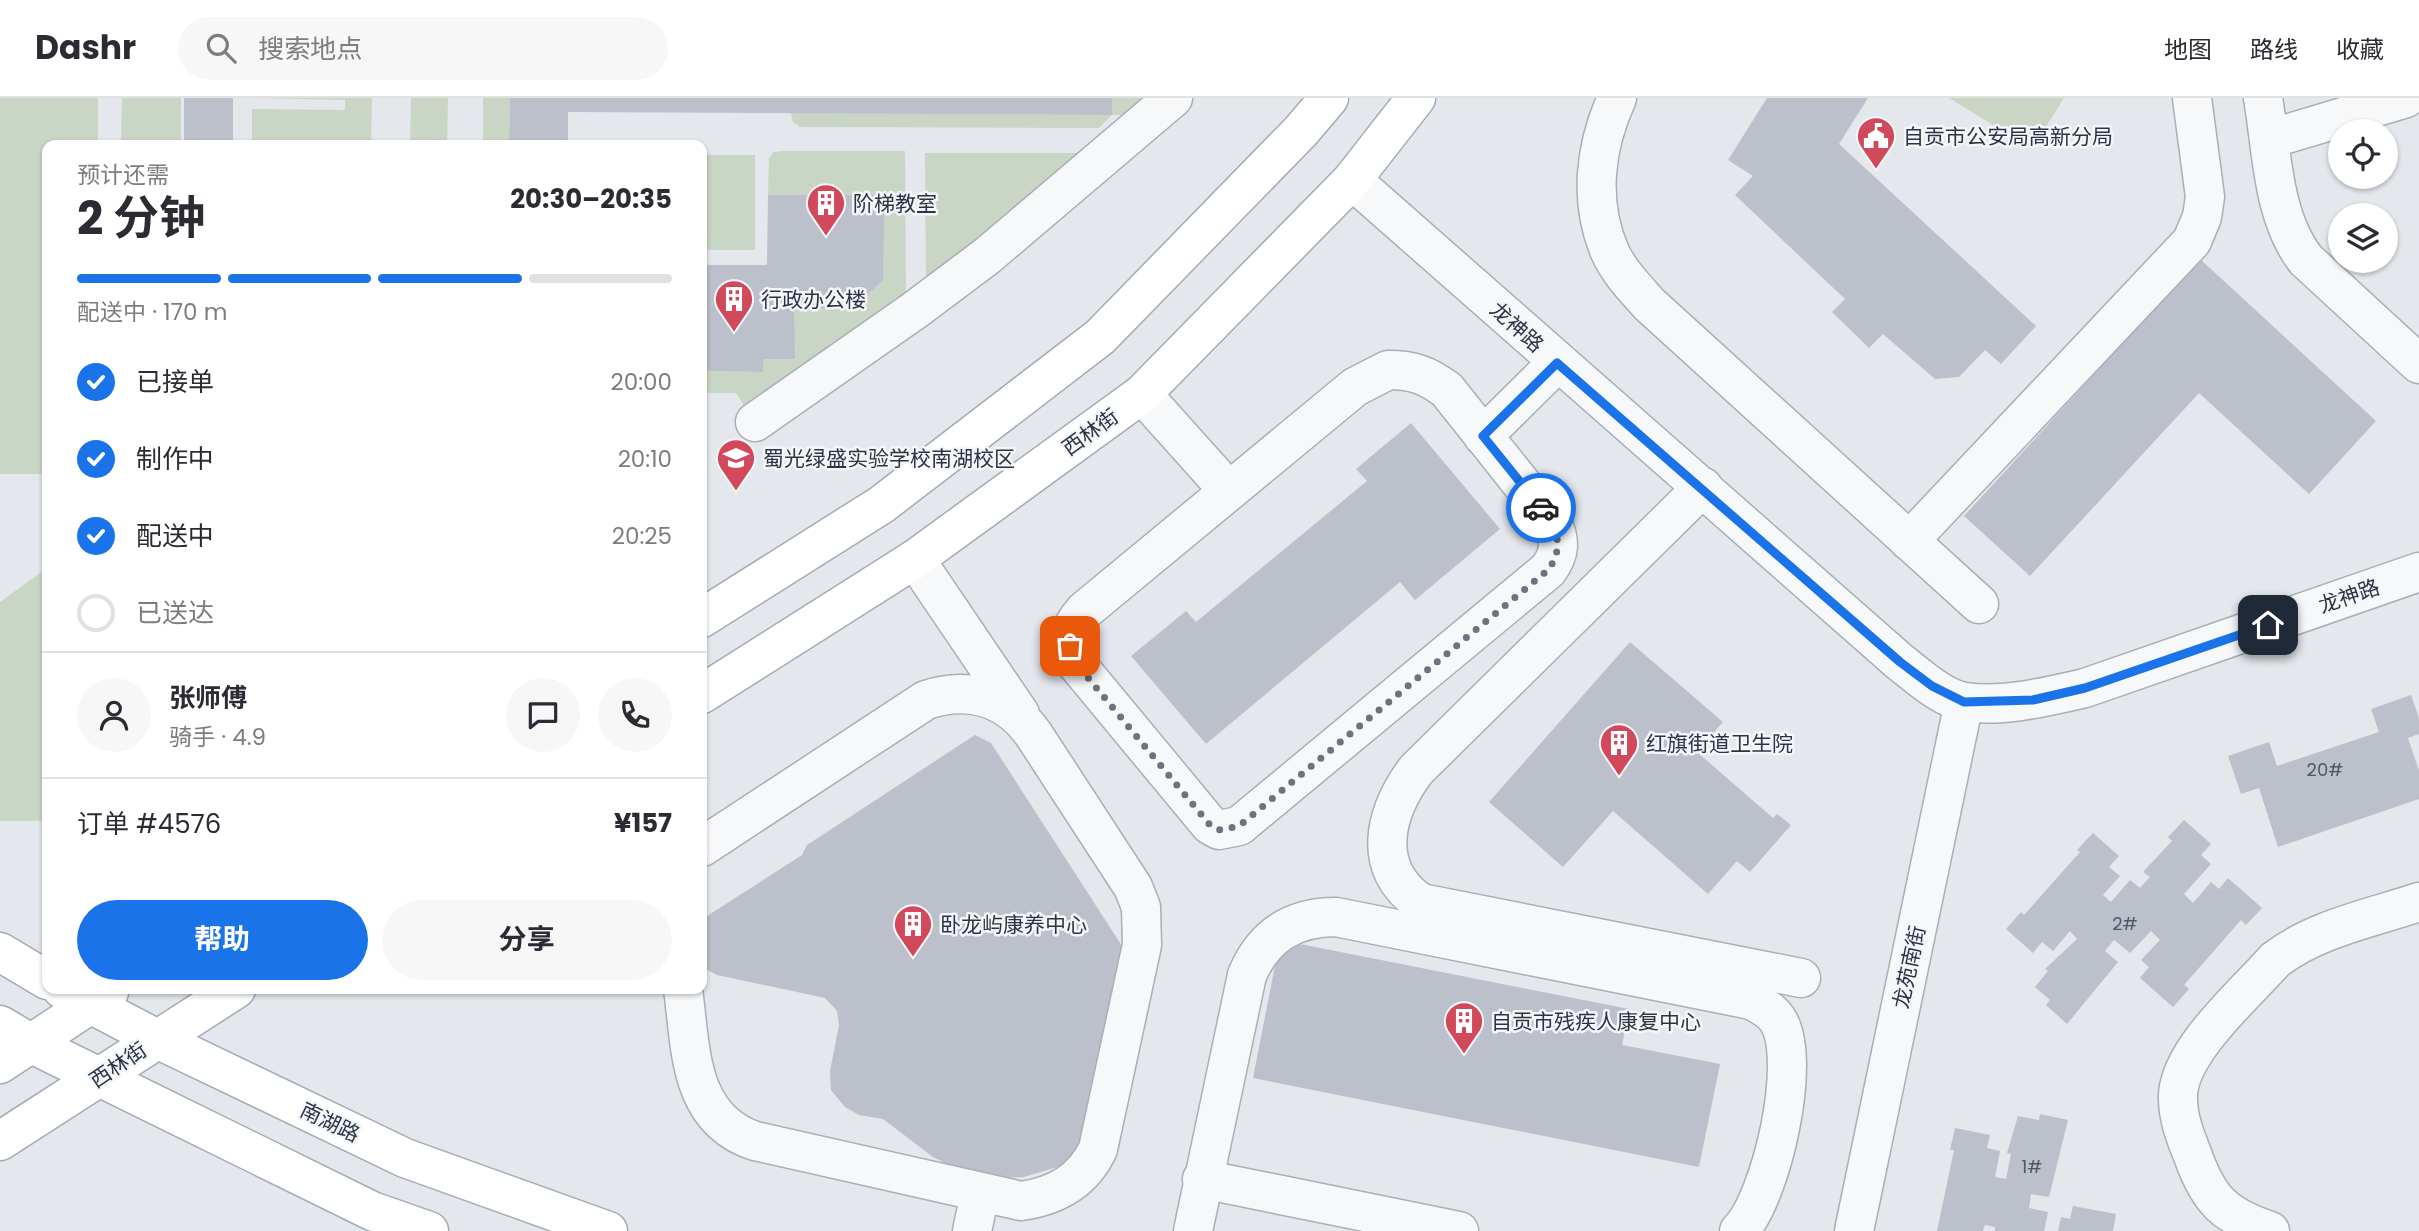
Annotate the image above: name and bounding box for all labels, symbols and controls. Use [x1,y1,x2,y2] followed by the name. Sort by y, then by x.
[178,17,668,80] search box
[35,24,136,71] text: Dashr
[202,29,240,67] icon: search
[258,31,362,67] text: 搜索地点
[2164,33,2212,66] text: 地图
[2250,33,2298,66] text: 路线
[2336,33,2384,66] text: 收藏
[1855,115,1897,170] public building icon: 自贡市公安局高新分局
[2328,119,2398,273] map controls
[2328,119,2398,189] button: locate
[1903,122,2113,151] place label: 自贡市公安局高新分局
[77,159,169,191] text: 预计还需
[510,181,672,217] text: 20:30–20:35
[805,182,847,237] building icon: 阶梯教室
[77,186,205,250] text: 2 分钟
[853,189,937,218] place label: 阶梯教室
[2328,203,2398,273] button: layers
[713,278,755,333] building icon: 行政办公楼
[761,285,866,314] place label: 行政办公楼
[1484,295,1550,359] street label: 龙神路
[77,296,227,328] text: 配送中 · 170 m
[77,363,115,401] icon: check
[136,364,214,400] text: 已接单
[611,366,672,398] text: 20:00
[1056,402,1124,462] street label: 西林街
[715,437,757,492] school or university icon: 蜀光绿盛实验学校南湖校区
[77,440,115,478] icon: check
[136,441,214,477] text: 制作中
[618,443,672,475] text: 20:10
[763,444,1015,473] place label: 蜀光绿盛实验学校南湖校区
[1506,473,1576,543] courier
[1522,489,1560,527] icon: car
[77,517,115,555] icon: check
[136,518,214,554] text: 配送中
[612,520,672,552] text: 20:25
[2314,572,2384,620] street label: 龙神路
[136,595,214,631] text: 已送达
[2238,595,2298,655] pin
[2249,606,2287,644] icon: home
[1040,616,1100,676] pin
[1051,627,1089,665] icon: bag
[77,678,151,752] button: person
[506,678,580,752] button: chat
[598,678,672,752] button: phone
[169,680,247,716] text: 张师傅
[169,721,266,753] text: 骑手 · 4.9
[1598,722,1640,777] building icon: 红旗街道卫生院
[1646,729,1793,758] place label: 红旗街道卫生院
[2307,757,2343,782] house number: 20#
[614,805,672,841] text: ¥157
[77,806,221,842] text: 订单 #4576
[77,900,368,980] button: 帮助
[382,900,672,980] button: 分享
[892,903,934,958] building icon: 卧龙屿康养中心
[940,910,1087,939] place label: 卧龙屿康养中心
[2112,911,2138,936] house number: 2#
[1886,923,1932,1011] street label: 龙苑南街
[1443,1000,1485,1055] building icon: 自贡市残疾人康复中心
[1491,1007,1701,1036] place label: 自贡市残疾人康复中心
[84,1035,152,1095] street label: 西林街
[295,1095,365,1149] street label: 南湖路
[2022,1154,2042,1179] house number: 1#

